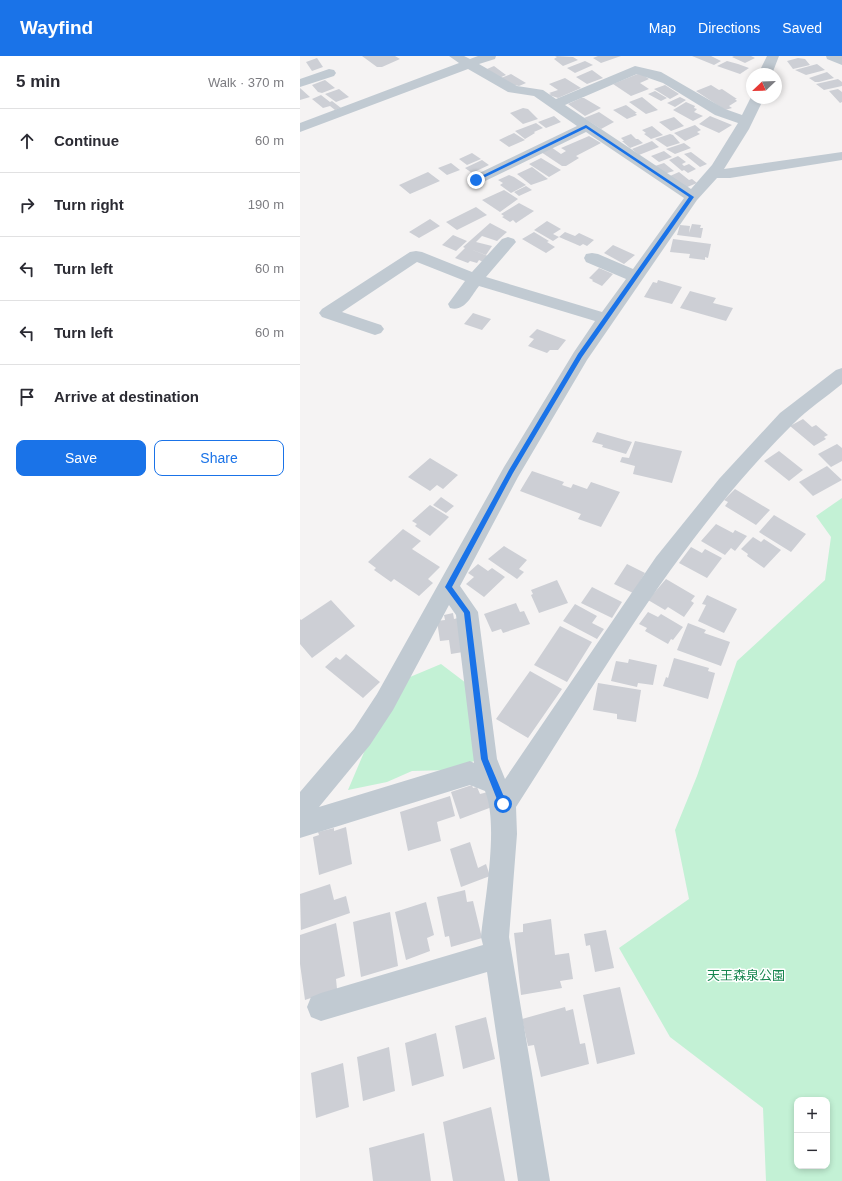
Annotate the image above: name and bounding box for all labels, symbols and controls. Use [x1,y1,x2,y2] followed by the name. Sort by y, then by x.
[20,17,93,38] text: Wayfind
[649,20,676,36] text: Map
[698,20,760,36] text: Directions
[782,20,822,36] text: Saved
[746,68,782,104] north arrow
[16,72,60,91] text: 5 min
[208,75,284,90] text: Walk · 370 m
[16,130,38,152] icon: ahead
[54,132,119,149] text: Continue
[255,133,284,148] text: 60 m
[467,171,485,189] route end
[16,194,38,216] icon: right
[54,196,124,213] text: Turn right
[248,197,284,212] text: 190 m
[16,258,38,280] icon: left
[54,260,113,277] text: Turn left
[255,261,284,276] text: 60 m
[16,322,38,344] icon: left
[54,324,113,341] text: Turn left
[255,325,284,340] text: 60 m
[16,386,38,408] icon: arrive
[54,388,199,405] text: Arrive at destination
[16,440,146,476] button: Save
[154,440,284,476] button: Share
[494,795,512,813] route start
[707,968,785,983] park label: 天王森泉公園
[794,1097,830,1169] map controls
[794,1097,830,1133] button: +
[794,1133,830,1169] button: −

